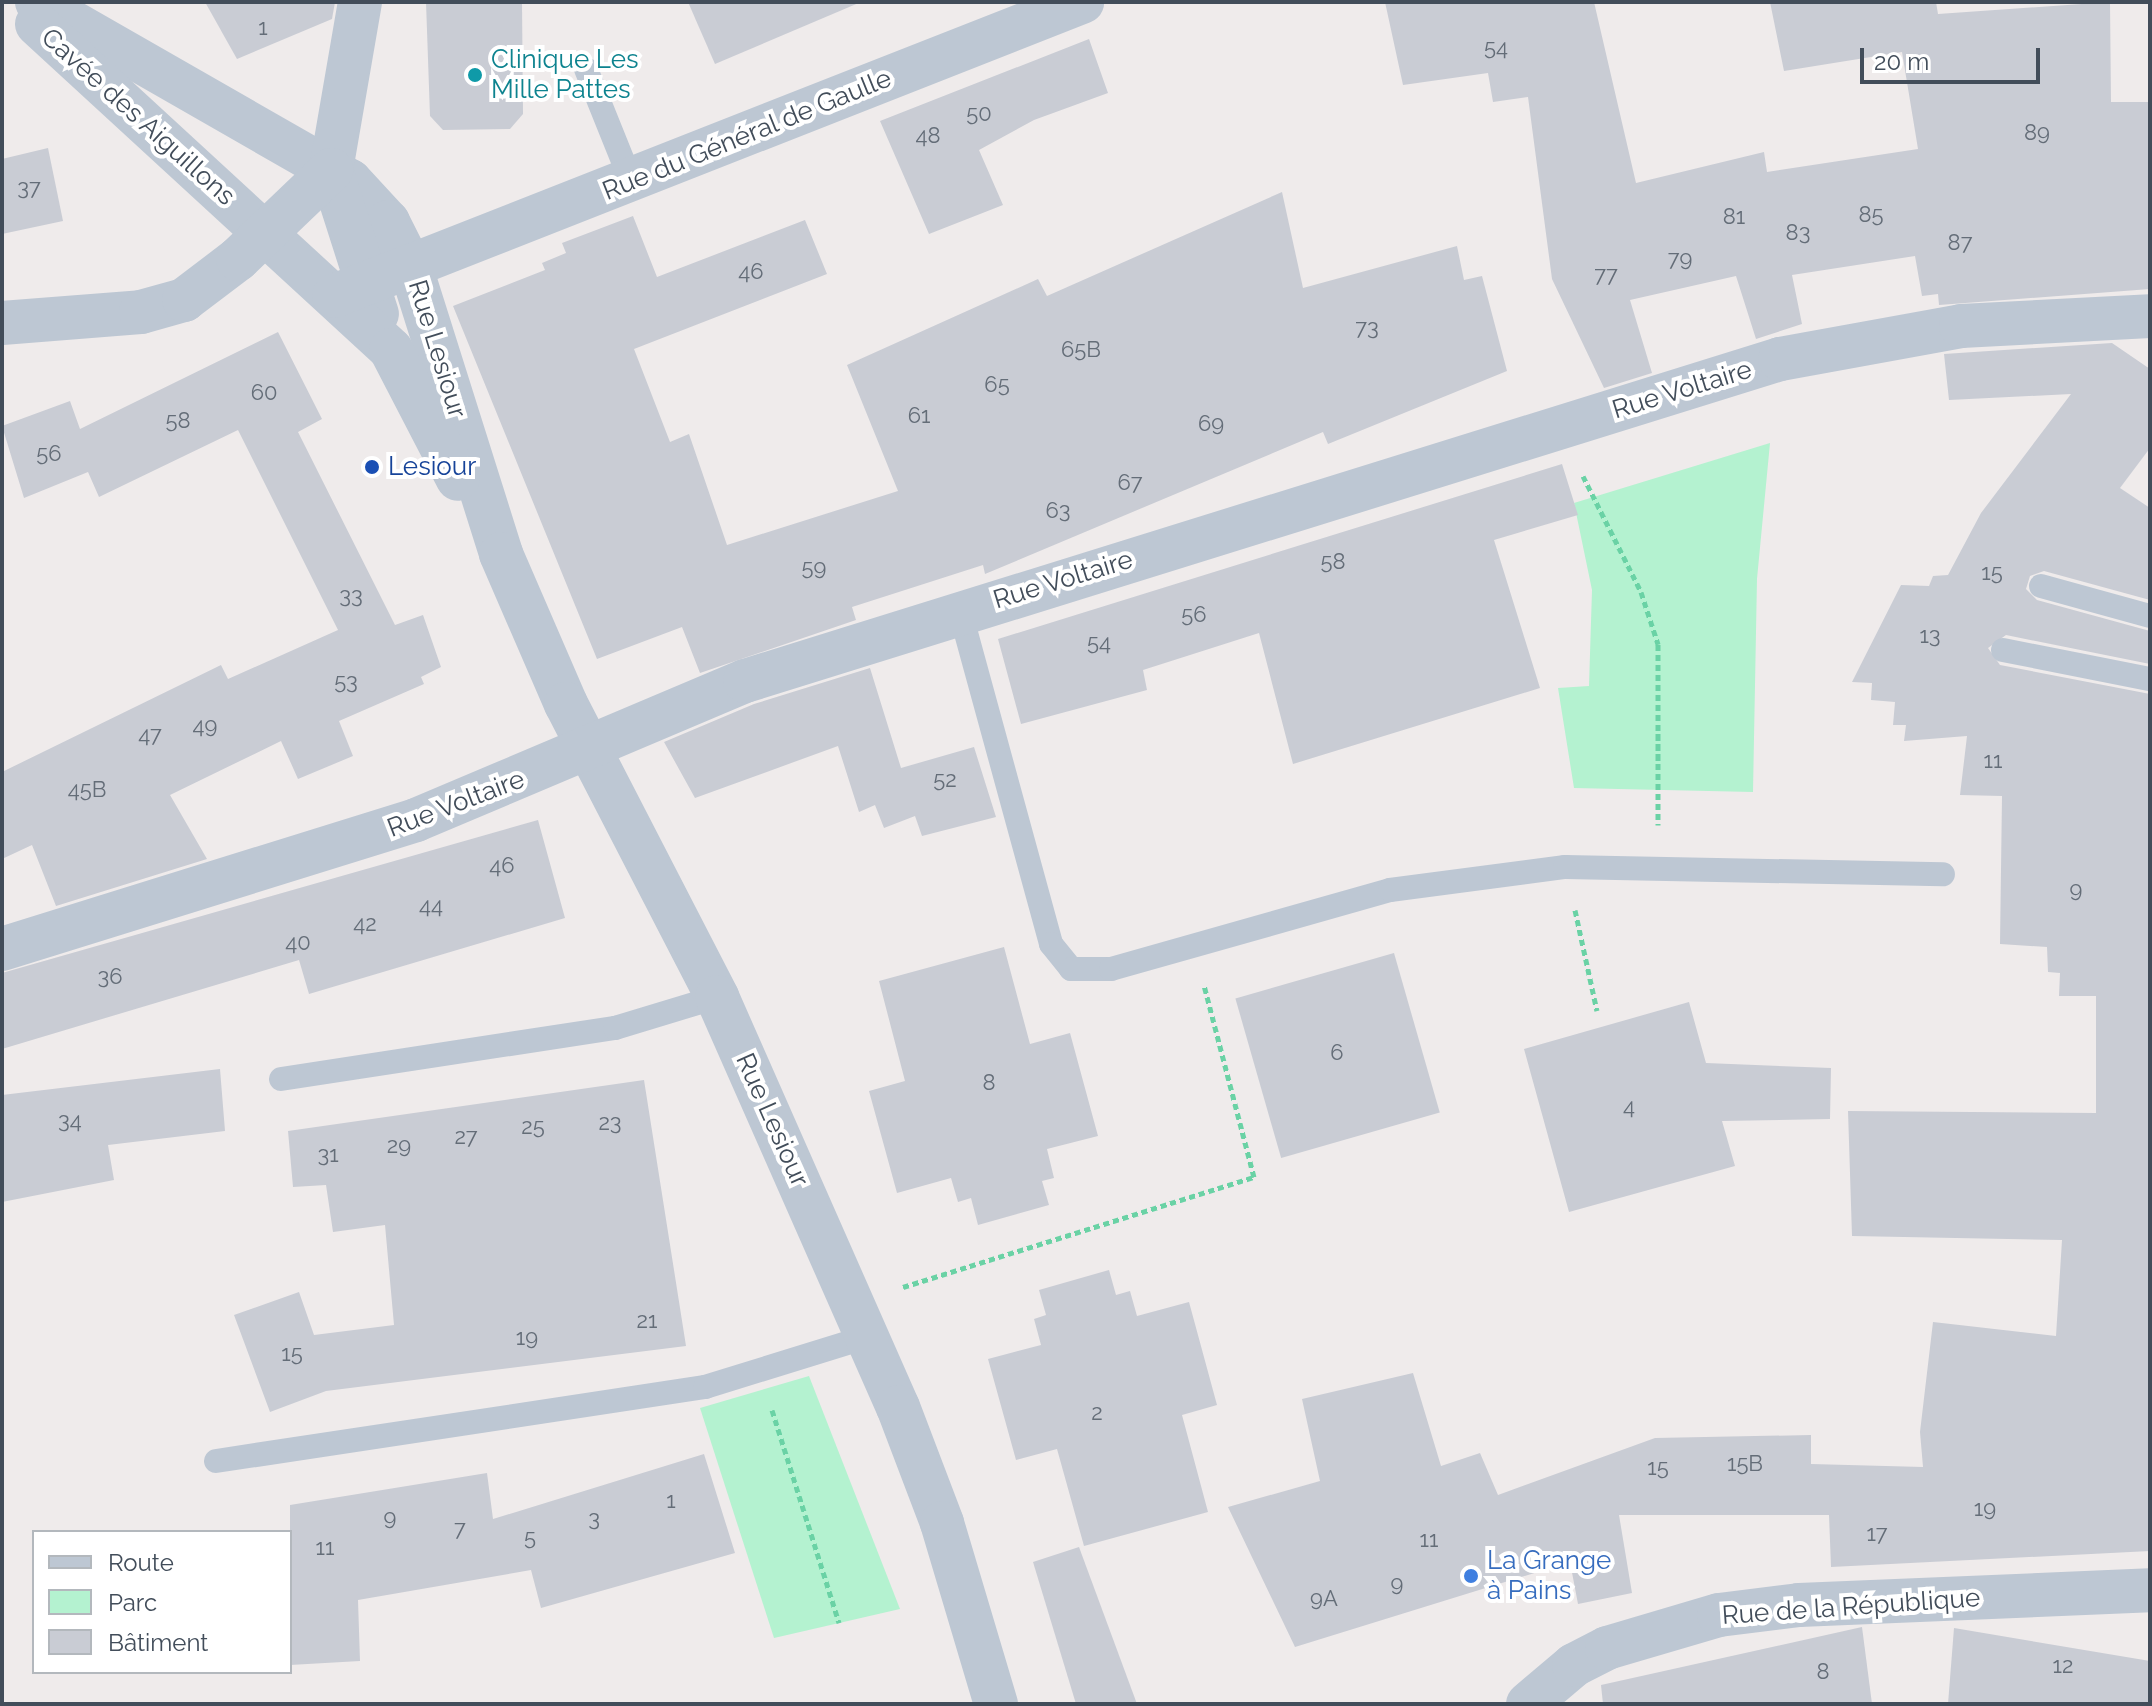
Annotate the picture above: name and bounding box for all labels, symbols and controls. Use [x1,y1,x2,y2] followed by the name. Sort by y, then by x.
[258,15,268,41] house number: 1
[34,22,242,212] street label: Cavée des Aiguillons
[1864,32,2044,82] scale bar
[1484,35,1508,61] house number: 54
[491,44,638,106] place label: Clinique Les Mille Pattes
[1874,47,1929,76] text: 20 m
[598,63,896,207] street label: Rue du Général de Gaulle
[466,66,484,84] marker: Clinique Les Mille Pattes
[966,101,992,127] house number: 50
[2024,120,2050,146] house number: 89
[915,123,941,149] house number: 48
[17,175,41,201] house number: 37
[1858,202,1884,228] house number: 85
[1723,204,1745,230] house number: 81
[1786,220,1810,246] house number: 83
[1948,230,1972,256] house number: 87
[1668,246,1692,272] house number: 79
[738,259,764,285] house number: 46
[1594,262,1618,288] house number: 77
[401,276,473,422] street label: Rue Lesiour
[1355,315,1379,341] house number: 73
[1061,337,1101,363] house number: 65B
[1608,354,1756,426] street label: Rue Voltaire
[984,372,1010,398] house number: 65
[251,380,277,406] house number: 60
[908,403,930,429] house number: 61
[165,408,191,434] house number: 58
[1198,411,1224,437] house number: 69
[36,441,62,467] house number: 56
[388,451,476,483] place label: Lesiour
[363,458,381,476] marker: Lesiour
[1117,470,1143,496] house number: 67
[1045,498,1071,524] house number: 63
[989,544,1137,616] street label: Rue Voltaire
[1320,549,1346,575] house number: 58
[802,555,826,581] house number: 59
[1981,560,2003,586] house number: 15
[339,583,363,609] house number: 33
[1181,602,1207,628] house number: 56
[1919,623,1941,649] house number: 13
[1087,630,1111,656] house number: 54
[334,669,358,695] house number: 53
[193,713,217,739] house number: 49
[138,722,162,748] house number: 47
[1984,748,2002,774] house number: 11
[383,763,529,845] street label: Rue Voltaire
[933,767,957,793] house number: 52
[68,777,106,803] house number: 45B
[489,853,515,879] house number: 46
[2070,877,2082,903] house number: 9
[419,893,443,919] house number: 44
[353,911,377,937] house number: 42
[285,930,311,956] house number: 40
[97,964,123,990] house number: 36
[1330,1040,1344,1066] house number: 6
[729,1049,815,1191] street label: Rue Lesiour
[982,1070,996,1096] house number: 8
[1623,1094,1635,1120] house number: 4
[58,1108,82,1134] house number: 34
[598,1110,622,1136] house number: 23
[521,1114,545,1140] house number: 25
[454,1124,478,1150] house number: 27
[387,1133,411,1159] house number: 29
[317,1142,339,1168] house number: 31
[637,1308,657,1334] house number: 21
[516,1325,538,1351] house number: 19
[281,1341,303,1367] house number: 15
[1091,1400,1103,1426] house number: 2
[1727,1451,1763,1477] house number: 15B
[1647,1455,1669,1481] house number: 15
[666,1488,676,1514] house number: 1
[1974,1496,1996,1522] house number: 19
[384,1505,396,1531] house number: 9
[588,1506,600,1532] house number: 3
[454,1516,466,1542] house number: 7
[1866,1521,1888,1547] house number: 17
[524,1525,536,1551] house number: 5
[1420,1527,1438,1553] house number: 11
[32,1530,292,1674] legend
[316,1535,334,1561] house number: 11
[1487,1545,1611,1606] place label: La Grange à Pains
[108,1548,174,1577] text: Route
[1462,1567,1480,1585] marker: La Grange à Pains
[1391,1571,1403,1597] house number: 9
[1721,1582,1981,1632] street label: Rue de la République
[1310,1586,1338,1612] house number: 9A
[108,1588,157,1617] text: Parc
[108,1628,208,1657] text: Bâtiment
[2053,1653,2073,1679] house number: 12
[1816,1659,1830,1685] house number: 8

